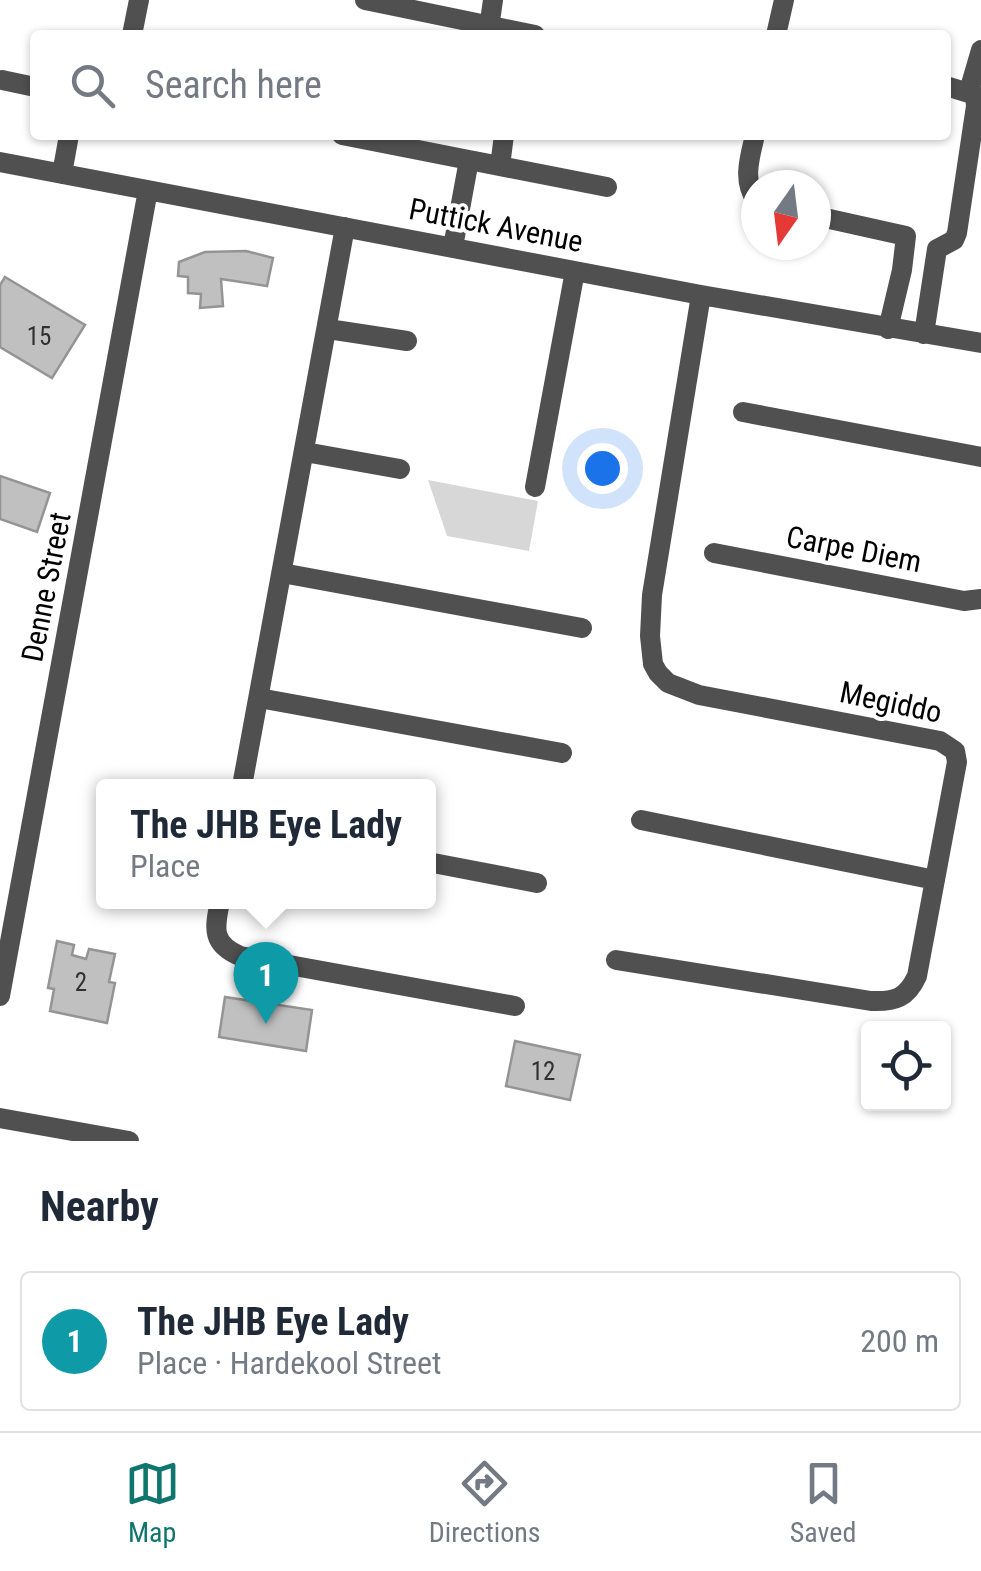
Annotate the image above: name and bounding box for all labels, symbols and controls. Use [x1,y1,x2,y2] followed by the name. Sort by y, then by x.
[30,30,951,140] search box
[65,58,120,113] icon: search
[145,63,322,107] text: Search here
[741,170,831,260] north arrow
[406,191,586,259] street label: Puttick Avenue
[27,322,51,351] house number: 15
[577,443,628,494] your location
[14,509,78,665] street label: Denne Street
[783,519,925,579] street label: Carpe Diem
[837,674,945,730] street label: Megiddo
[96,779,436,909] popup
[130,803,402,847] text: The JHB Eye Lady
[130,847,200,885] text: Place
[234,942,298,1024] pin: 1
[75,968,87,997] house number: 2
[861,1021,951,1111] map controls
[861,1021,951,1111] button: locate
[531,1057,555,1086] house number: 12
[40,1182,159,1231] text: Nearby
[137,1300,409,1344] text: The JHB Eye Lady
[66,1322,83,1360] text: 1
[860,1322,939,1360] text: 200 m
[137,1344,441,1382] text: Place · Hardekool Street
[125,1456,180,1549] tab: Map
[429,1456,541,1549] tab: Directions
[790,1456,856,1549] tab: Saved

